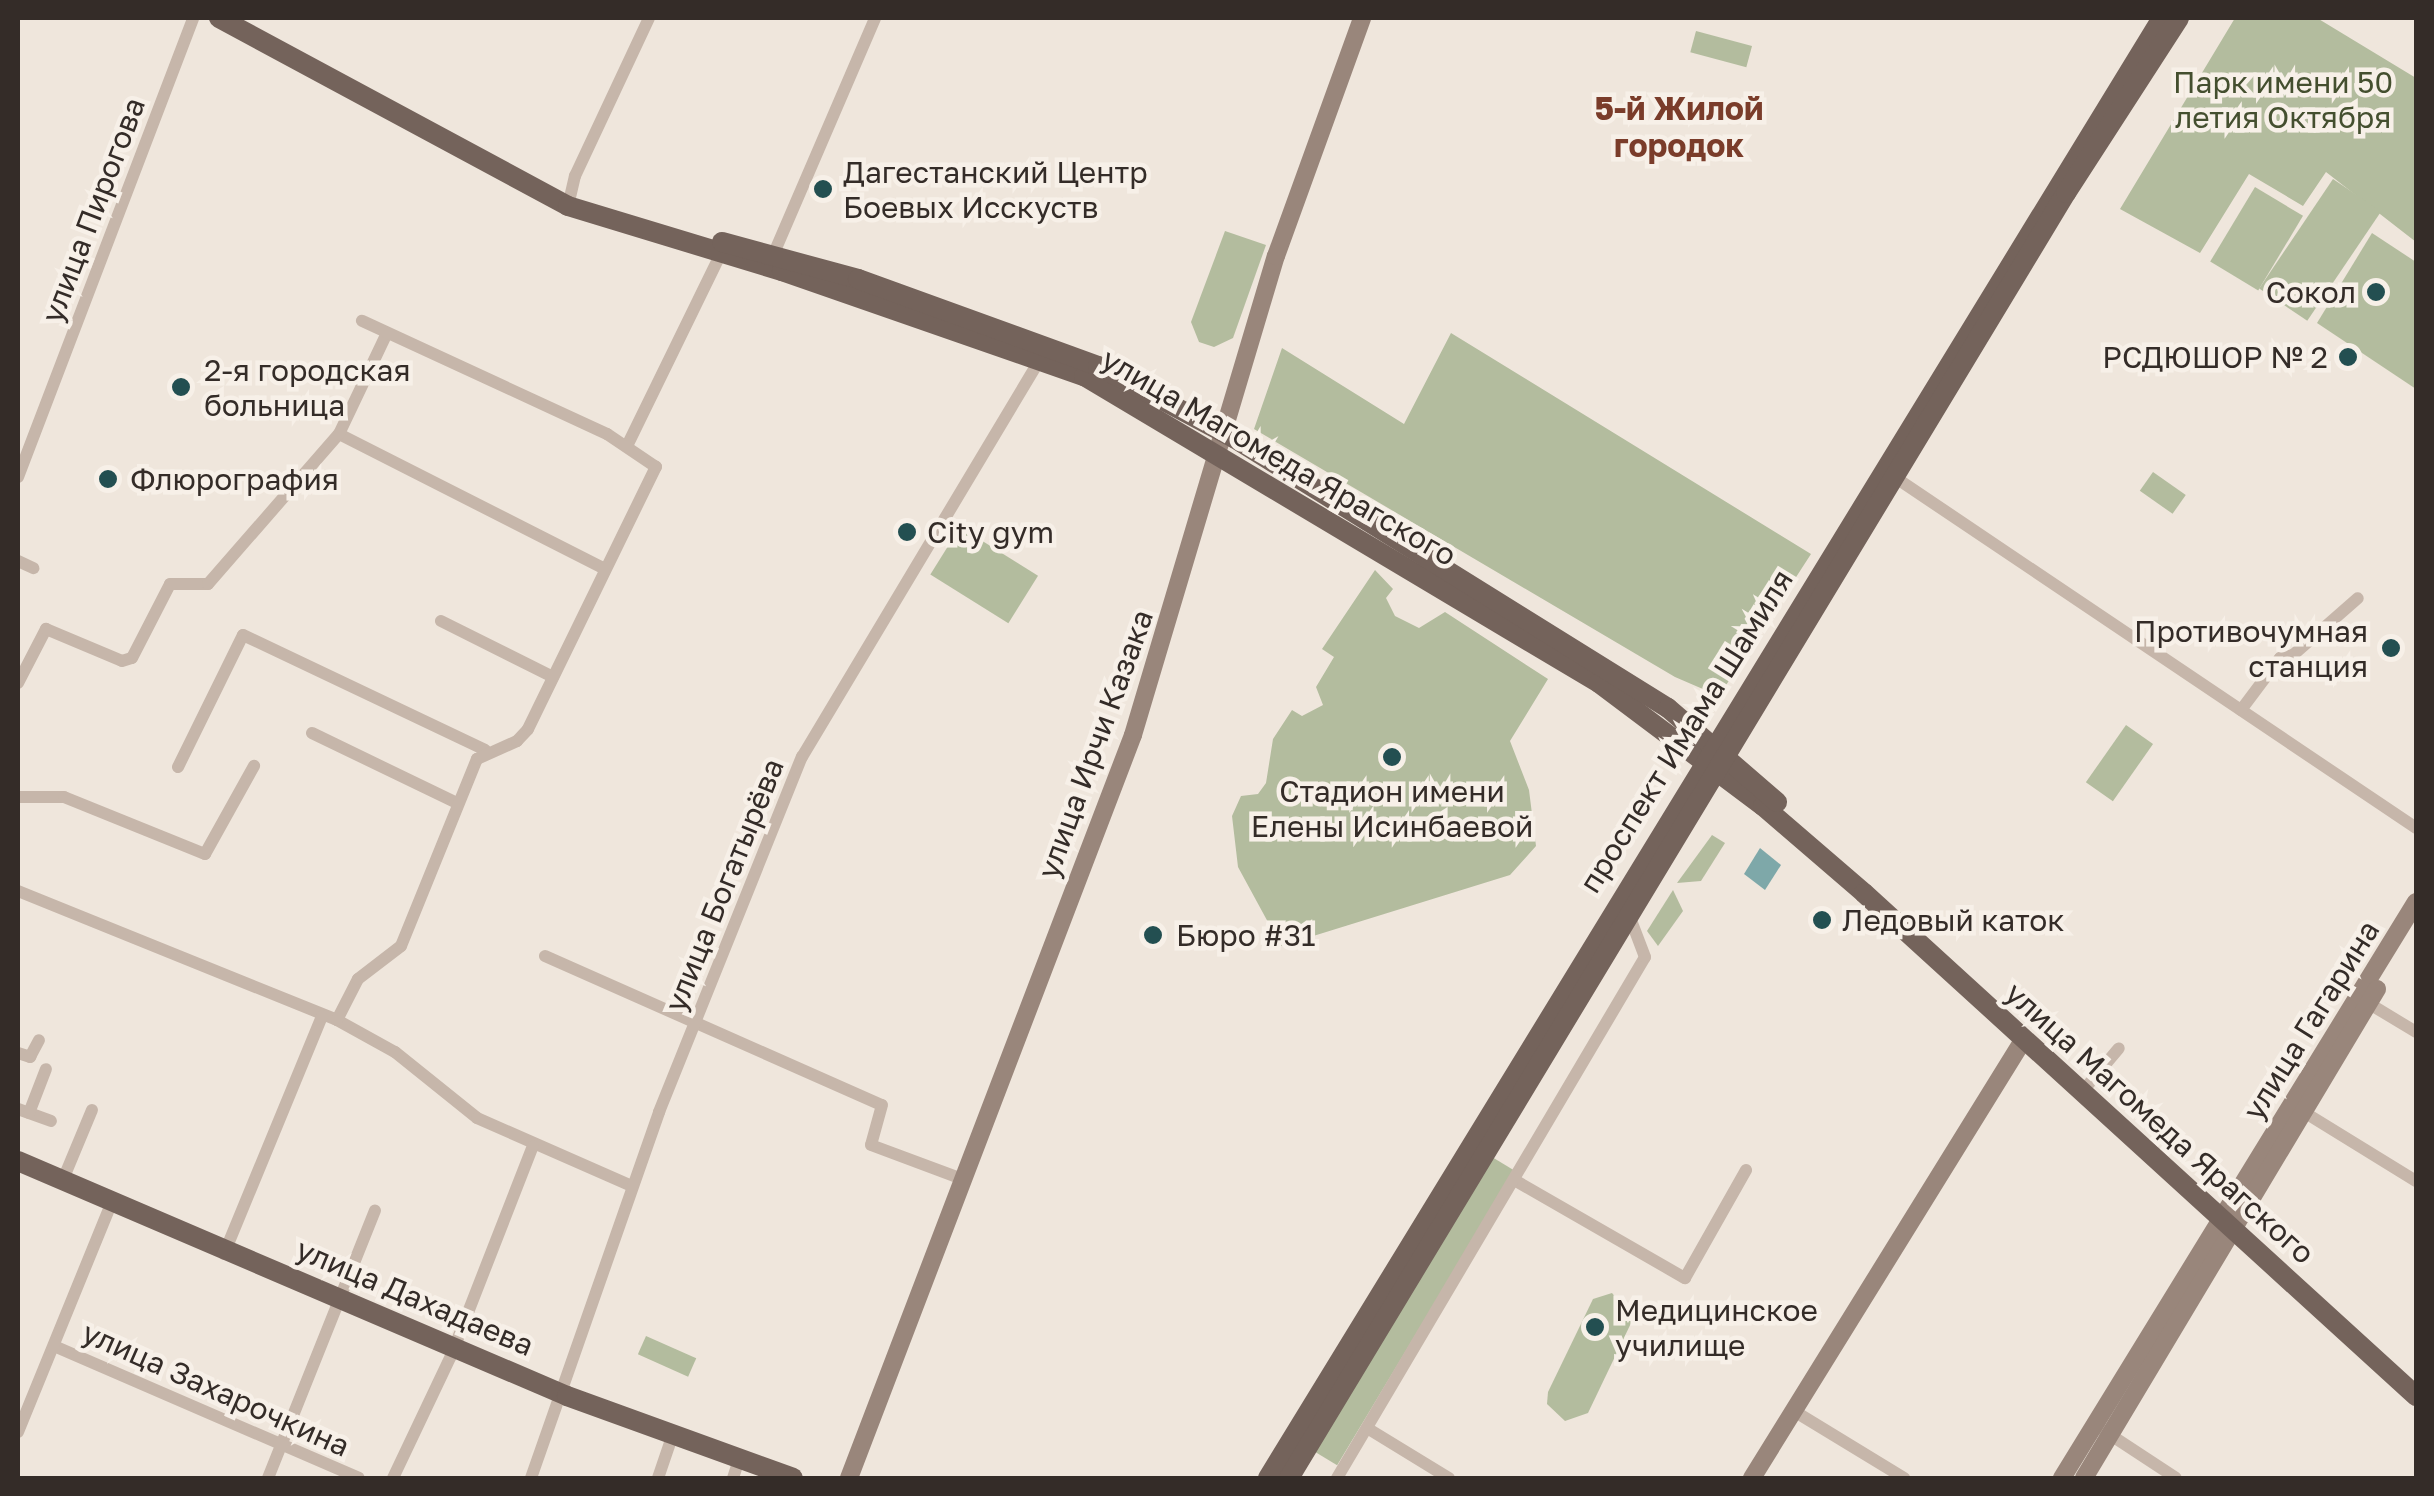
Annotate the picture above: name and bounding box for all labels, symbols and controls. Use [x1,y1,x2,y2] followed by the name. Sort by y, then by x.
[2173,64,2393,134] park label: Парк имени 50 летия Октября
[1594,90,1764,165] district label: 5-й Жилой городок
[34,92,152,328] street label: улица Пирогова
[843,154,1148,224] place label: Дагестанский Центр Боевых Исскуств
[812,178,834,200] marker: Дагестанский Центр Боевых Исскуств
[2266,274,2356,310] place label: Сокол
[2365,281,2387,303] marker: Сокол
[2102,339,2328,375] place label: РСДЮШОР № 2
[1095,341,1463,573] street label: улица Магомеда Ярагского
[2337,346,2359,368] marker: РСДЮШОР № 2
[204,352,411,422] place label: 2-я городская больница
[168,374,194,400] marker: 2-я городская больница
[130,461,339,497] place label: Флюрография
[95,466,121,492] marker: Флюрография
[927,514,1054,550] place label: City gym
[896,521,918,543] marker: City gym
[1572,563,1800,899] street label: проспект Имама Шамиля
[1030,605,1160,883] street label: улица Ирчи Казака
[2134,613,2368,684] place label: Противочумная станция
[2378,635,2404,661] marker: Противочумная станция
[1381,746,1403,768] marker: Стадион имени Елены Исинбаевой
[657,753,791,1017] street label: улица Богатырёва
[1251,773,1533,844] place label: Стадион имени Елены Исинбаевой
[1842,902,2065,938] place label: Ледовый каток
[1811,909,1833,931] marker: Ледовый каток
[2235,914,2387,1126] street label: улица Гагарина
[1176,917,1316,953] place label: Бюро #31
[1140,922,1166,948] marker: Бюро #31
[1998,975,2322,1271] street label: улица Магомеда Ярагского
[291,1231,539,1363] street label: улица Дахадаева
[1615,1292,1818,1362] place label: Медицинское училище
[77,1314,355,1464] street label: улица Захарочкина
[1584,1316,1606,1338] marker: Медицинское училище

